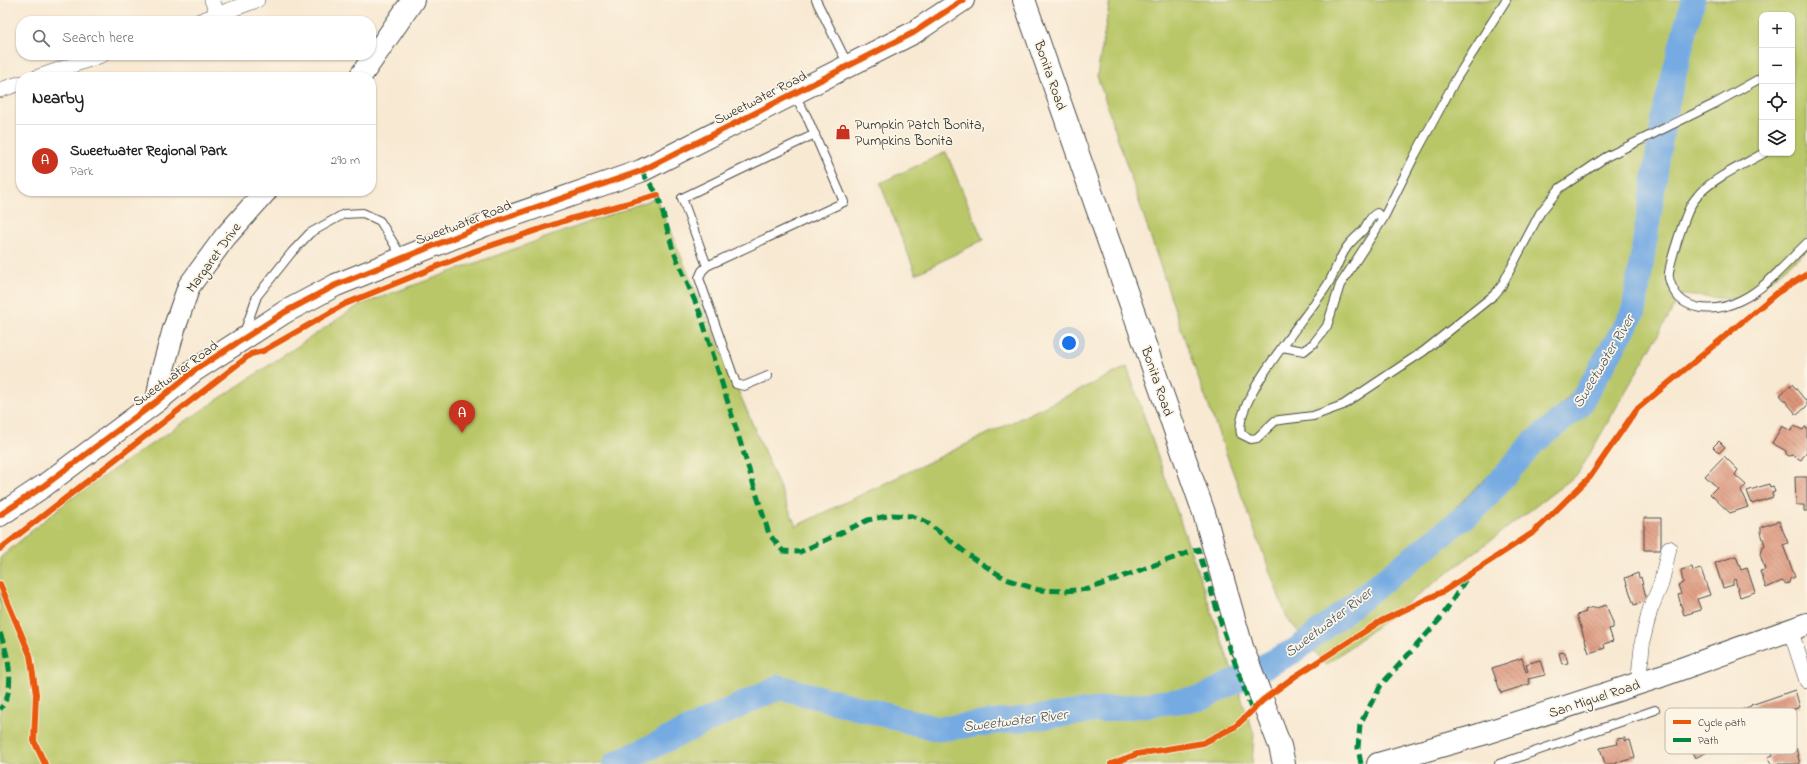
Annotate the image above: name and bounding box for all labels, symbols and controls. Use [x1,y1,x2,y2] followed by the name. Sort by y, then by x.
[1759,12,1795,156] map controls
[1759,12,1795,48] button: +
[16,16,376,60] search box
[30,27,52,49] icon: search
[62,27,134,49] text: Search here
[1028,37,1071,113] street label: Bonita Road
[1759,48,1795,84] button: −
[711,66,811,131] street label: Sweetwater Road
[1759,84,1795,120] button: locate
[32,86,84,111] text: Nearby
[855,115,984,152] place label: Pumpkin Patch Bonita, Pumpkins Bonita
[1759,120,1795,156] button: layers
[834,123,852,141] shop icon: Pumpkin Patch Bonita, Pumpkins Bonita
[70,140,227,162] text: Sweetwater Regional Park
[41,151,49,170] text: A
[331,151,360,170] text: 290 m
[70,162,94,181] text: Park
[412,195,515,251] street label: Sweetwater Road
[182,218,248,298] street label: Margaret Drive
[1567,309,1641,412] water label: Sweetwater River
[1059,333,1079,353] your location
[129,336,223,413] street label: Sweetwater Road
[1135,343,1178,419] street label: Bonita Road
[449,400,475,433] pin: A
[1280,581,1379,663] water label: Sweetwater River
[1546,675,1643,725] street label: San Miguel Road
[962,703,1071,738] water label: Sweetwater River
[1665,708,1797,754] legend
[1698,715,1746,732] text: Cycle path
[1698,733,1719,749] text: Path

